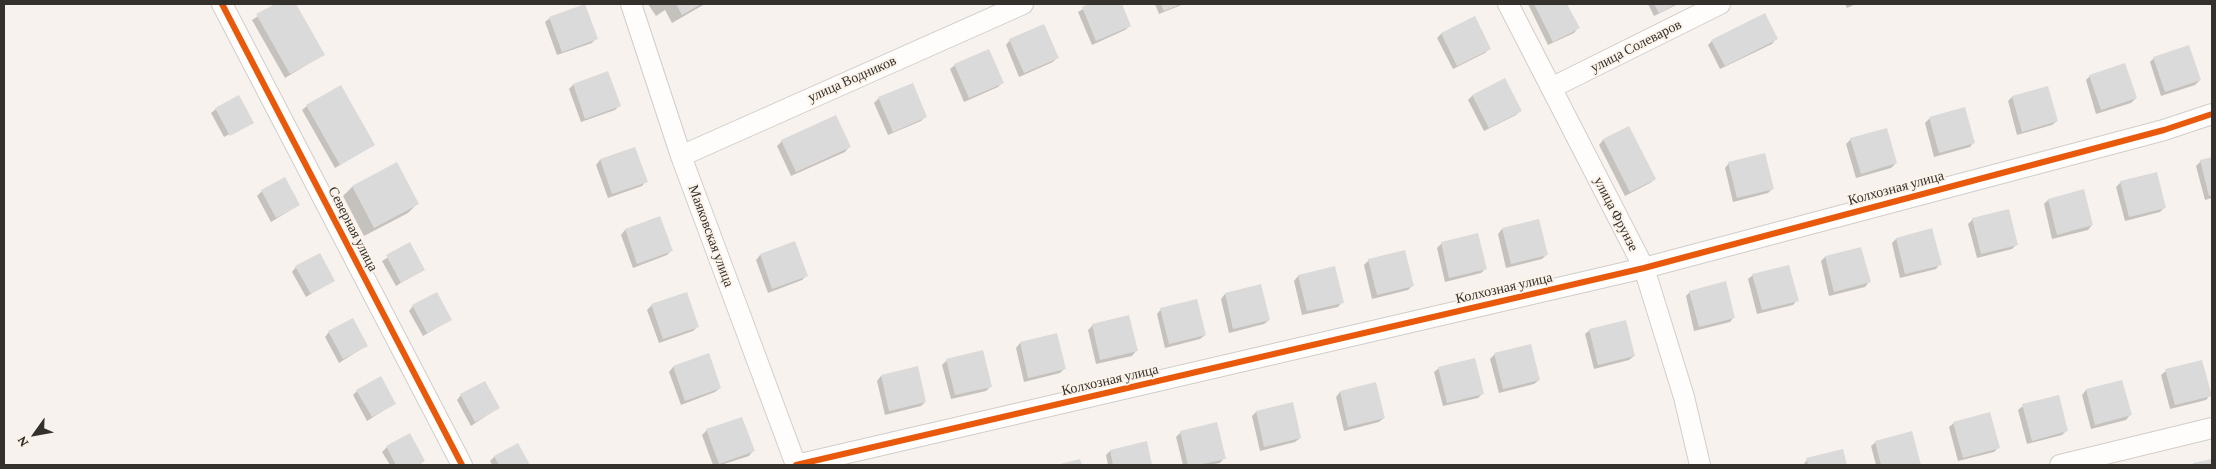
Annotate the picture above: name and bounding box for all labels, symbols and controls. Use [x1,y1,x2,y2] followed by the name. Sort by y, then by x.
[1588,16,1684,76] street label: улица Солеваров
[805,52,899,106] street label: улица Водников
[1846,167,1946,209] street label: Колхозная улица
[1590,174,1642,254] street label: улица Фрунзе
[685,183,737,289] street label: Маяковская улица
[324,184,382,274] street label: Северная улица
[1454,269,1554,307] street label: Колхозная улица
[1060,361,1160,399] street label: Колхозная улица
[10,409,60,459] north arrow
[13,434,32,450] text: N

